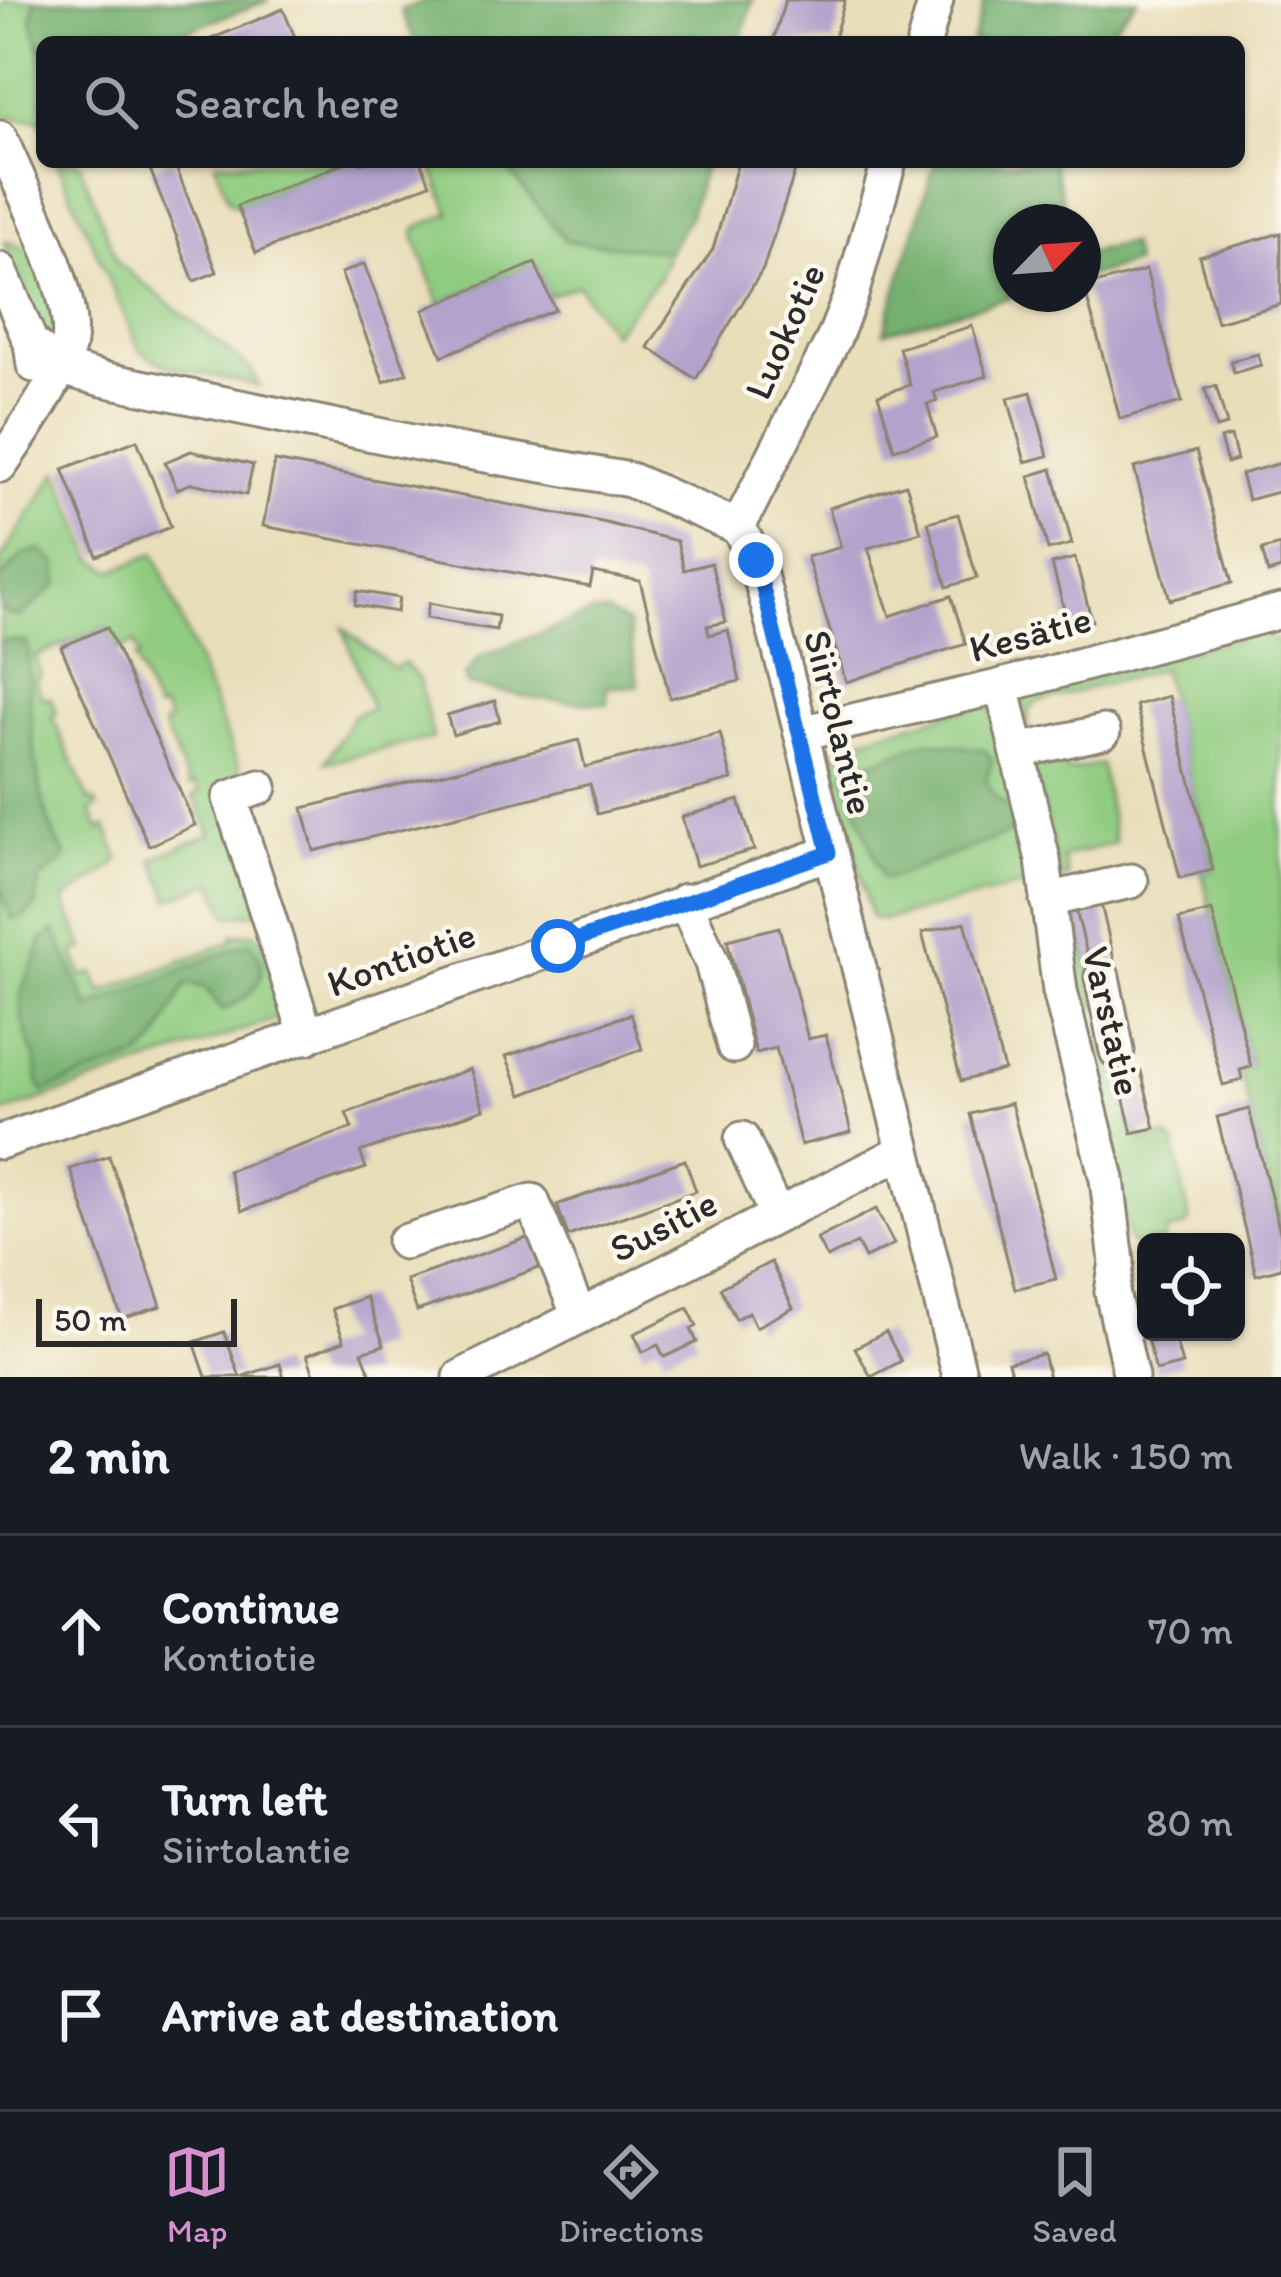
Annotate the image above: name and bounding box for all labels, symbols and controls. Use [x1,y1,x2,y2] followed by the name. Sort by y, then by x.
[36,36,1245,168] search box
[78,69,144,135] icon: search
[174,75,400,129] text: Search here
[993,204,1101,312] north arrow
[734,256,835,406] street label: Luokotie
[729,533,783,587] route end
[964,595,1096,672] street label: Kesätie
[794,625,885,819] street label: Siirtolantie
[321,910,482,1007] street label: Kontiotie
[531,919,585,973] route start
[1073,942,1152,1100] street label: Varstatie
[602,1179,725,1272] street label: Susitie
[1137,1233,1245,1341] map controls
[1137,1233,1245,1341] button: locate
[36,1293,237,1346] scale bar
[54,1300,127,1339] text: 50 m
[48,1425,169,1486] text: 2 min
[1019,1432,1233,1479] text: Walk · 150 m
[162,1580,340,1634] text: Continue
[48,1598,114,1664] icon: ahead
[1148,1607,1233,1654] text: 70 m
[162,1634,316,1681] text: Kontiotie
[162,1772,328,1826] text: Turn left
[48,1790,114,1856] icon: left
[1146,1799,1233,1846] text: 80 m
[162,1826,351,1873] text: Siirtolantie
[48,1982,114,2048] icon: arrive
[162,1988,558,2042] text: Arrive at destination
[164,2139,230,2250] tab: Map
[559,2139,704,2250] tab: Directions
[1033,2139,1117,2250] tab: Saved

